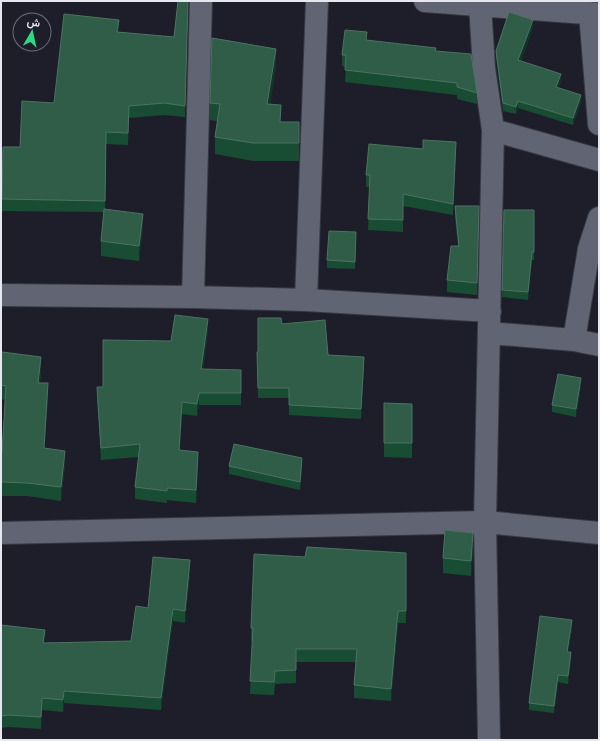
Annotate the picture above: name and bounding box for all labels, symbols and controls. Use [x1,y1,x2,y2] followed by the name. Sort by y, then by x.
[12,12,52,52] north arrow
[26,14,41,30] text: ش

